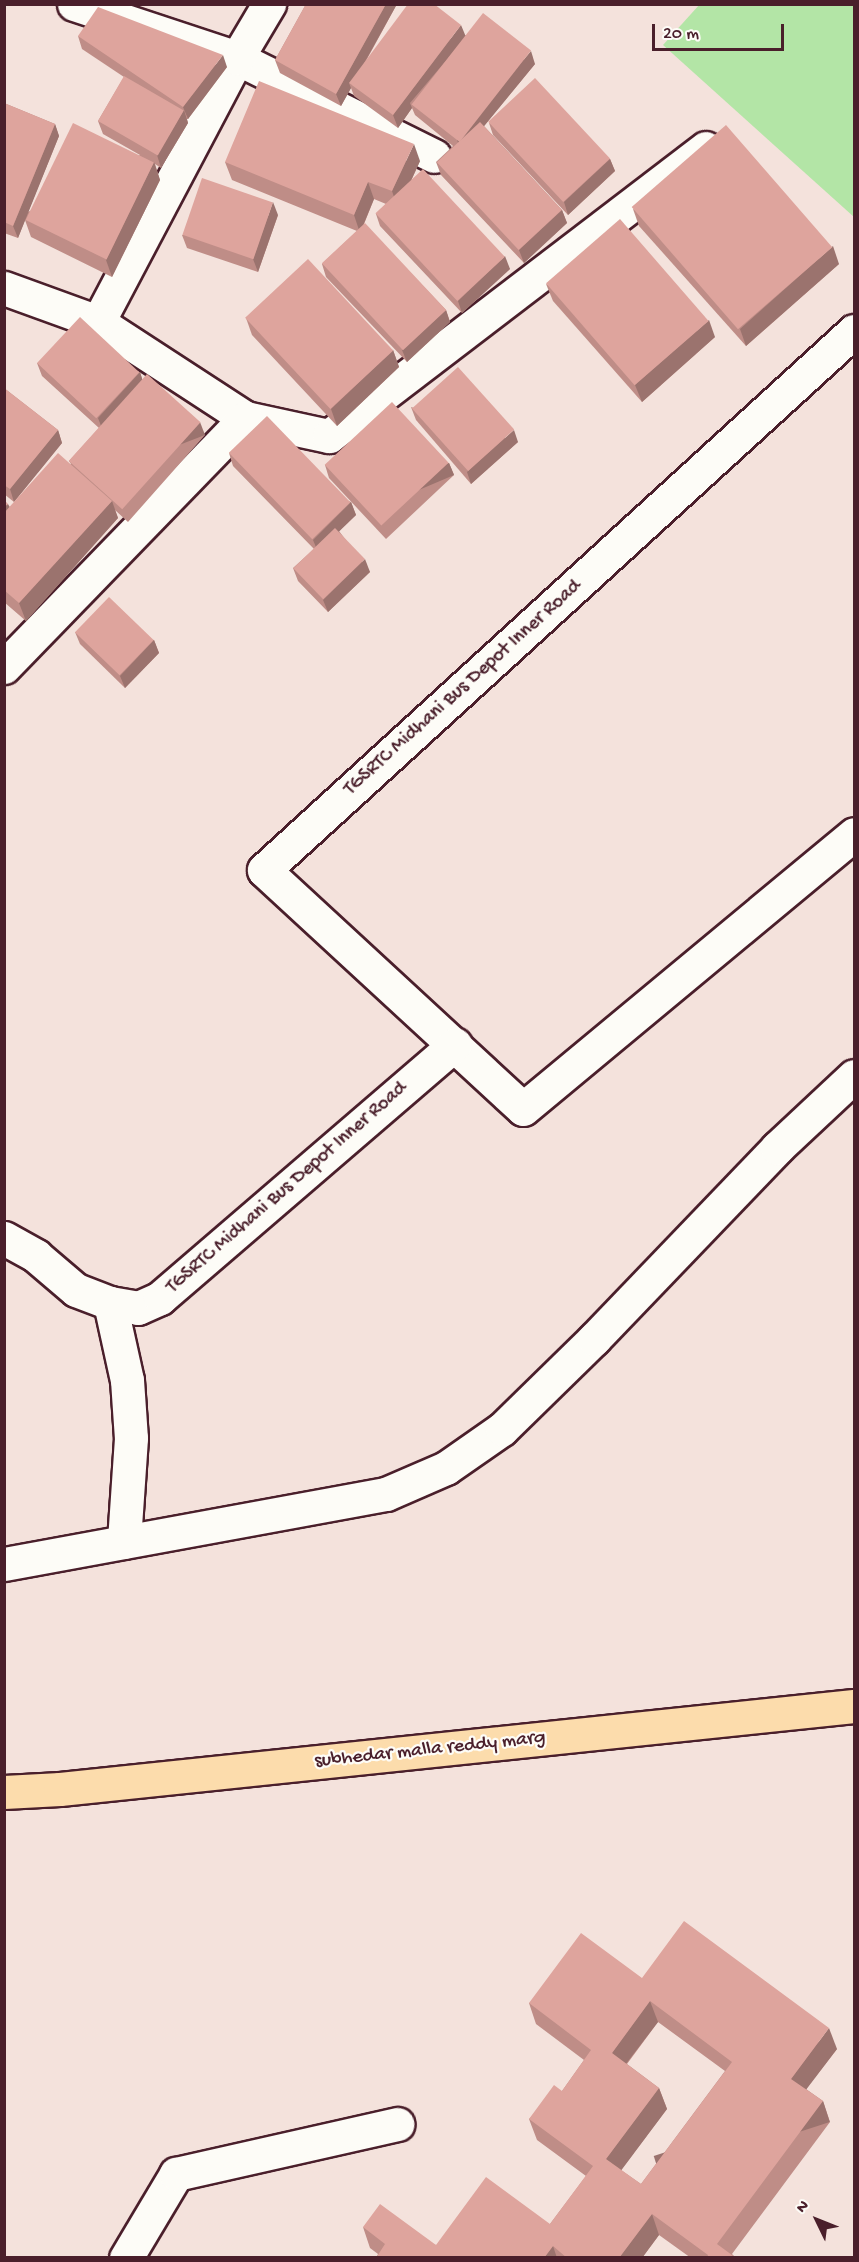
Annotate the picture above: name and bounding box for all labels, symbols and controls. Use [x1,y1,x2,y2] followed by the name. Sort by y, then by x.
[655,12,787,50] scale bar
[663,24,699,45] text: 20 m
[339,575,587,801] street label: TGSRTC Midhani Bus Depot Inner Road
[162,1077,412,1299] street label: TGSRTC Midhani Bus Depot Inner Road
[313,1726,547,1774] street label: subhedar malla reddy marg
[787,2190,847,2250] north arrow
[793,2197,814,2218] text: N

